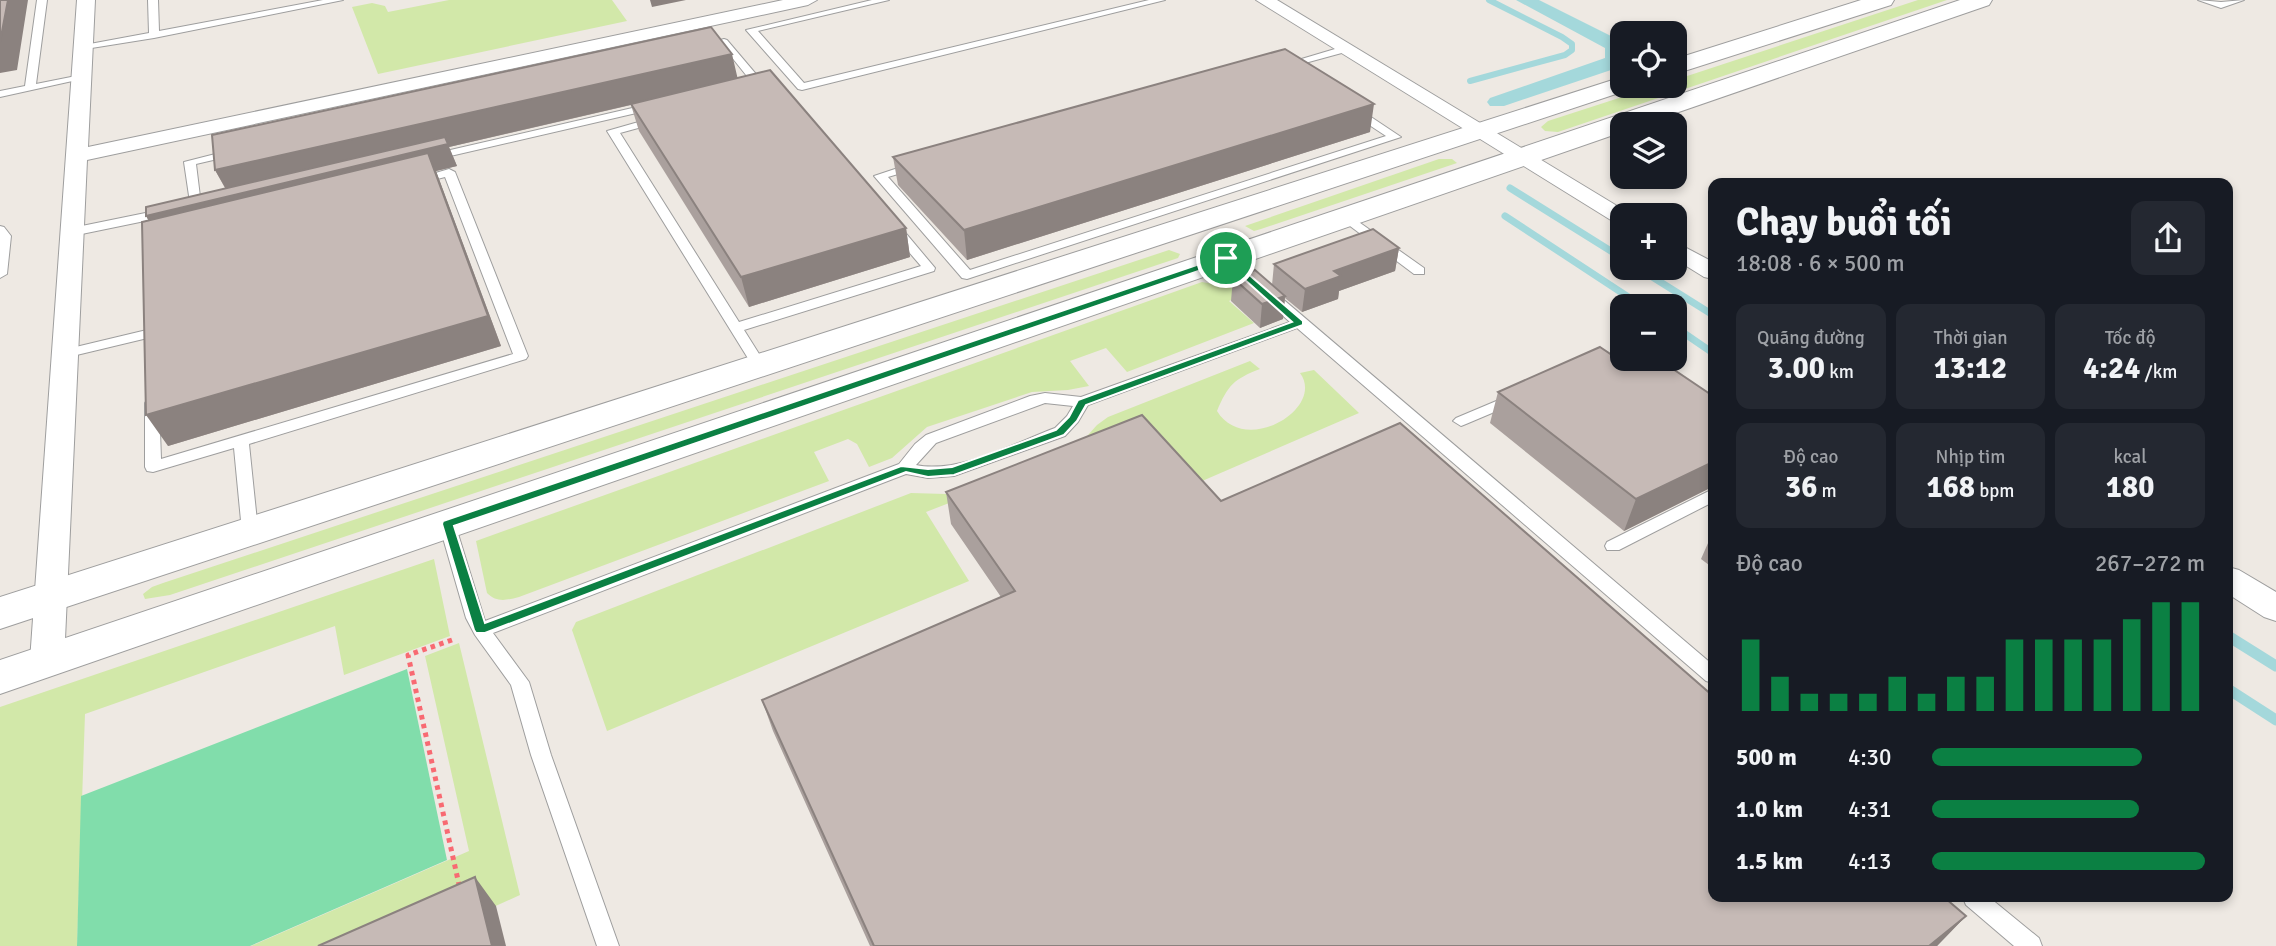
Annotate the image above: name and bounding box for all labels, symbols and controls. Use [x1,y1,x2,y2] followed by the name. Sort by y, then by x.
[1610,21,1687,371] map controls
[1610,21,1687,98] button: locate
[1610,112,1687,189] button: layers
[1736,199,1952,246] text: Chạy buổi tối
[2131,201,2205,275] button: share
[1610,203,1687,280] button: +
[1196,228,1256,288] pin
[1207,239,1245,277] icon: arrive
[1736,249,1905,278] text: 18:08 · 6 × 500 m
[1610,294,1687,371] button: −
[1757,326,1865,350] text: Quãng đường
[1933,326,2008,350] text: Thời gian
[2105,326,2156,350] text: Tốc độ
[1768,350,1825,387] text: 3.00
[1934,350,2007,387] text: 13:12
[2083,350,2140,387] text: 4:24
[1825,360,1854,384] text: km
[2140,360,2177,384] text: /km
[1783,445,1838,469] text: Độ cao
[1936,445,2005,469] text: Nhịp tim
[2114,445,2147,469] text: kcal
[1785,469,1817,506] text: 36
[1926,469,1975,506] text: 168
[2106,469,2154,506] text: 180
[1817,479,1837,503] text: m
[1975,479,2015,503] text: bpm
[1736,549,1803,578] text: Độ cao
[2095,549,2205,578] text: 267–272 m
[1736,743,1797,772] text: 500 m
[1848,743,1891,772] text: 4:30
[1736,795,1803,824] text: 1.0 km
[1848,795,1891,824] text: 4:31
[1736,847,1803,876] text: 1.5 km
[1848,847,1891,876] text: 4:13

